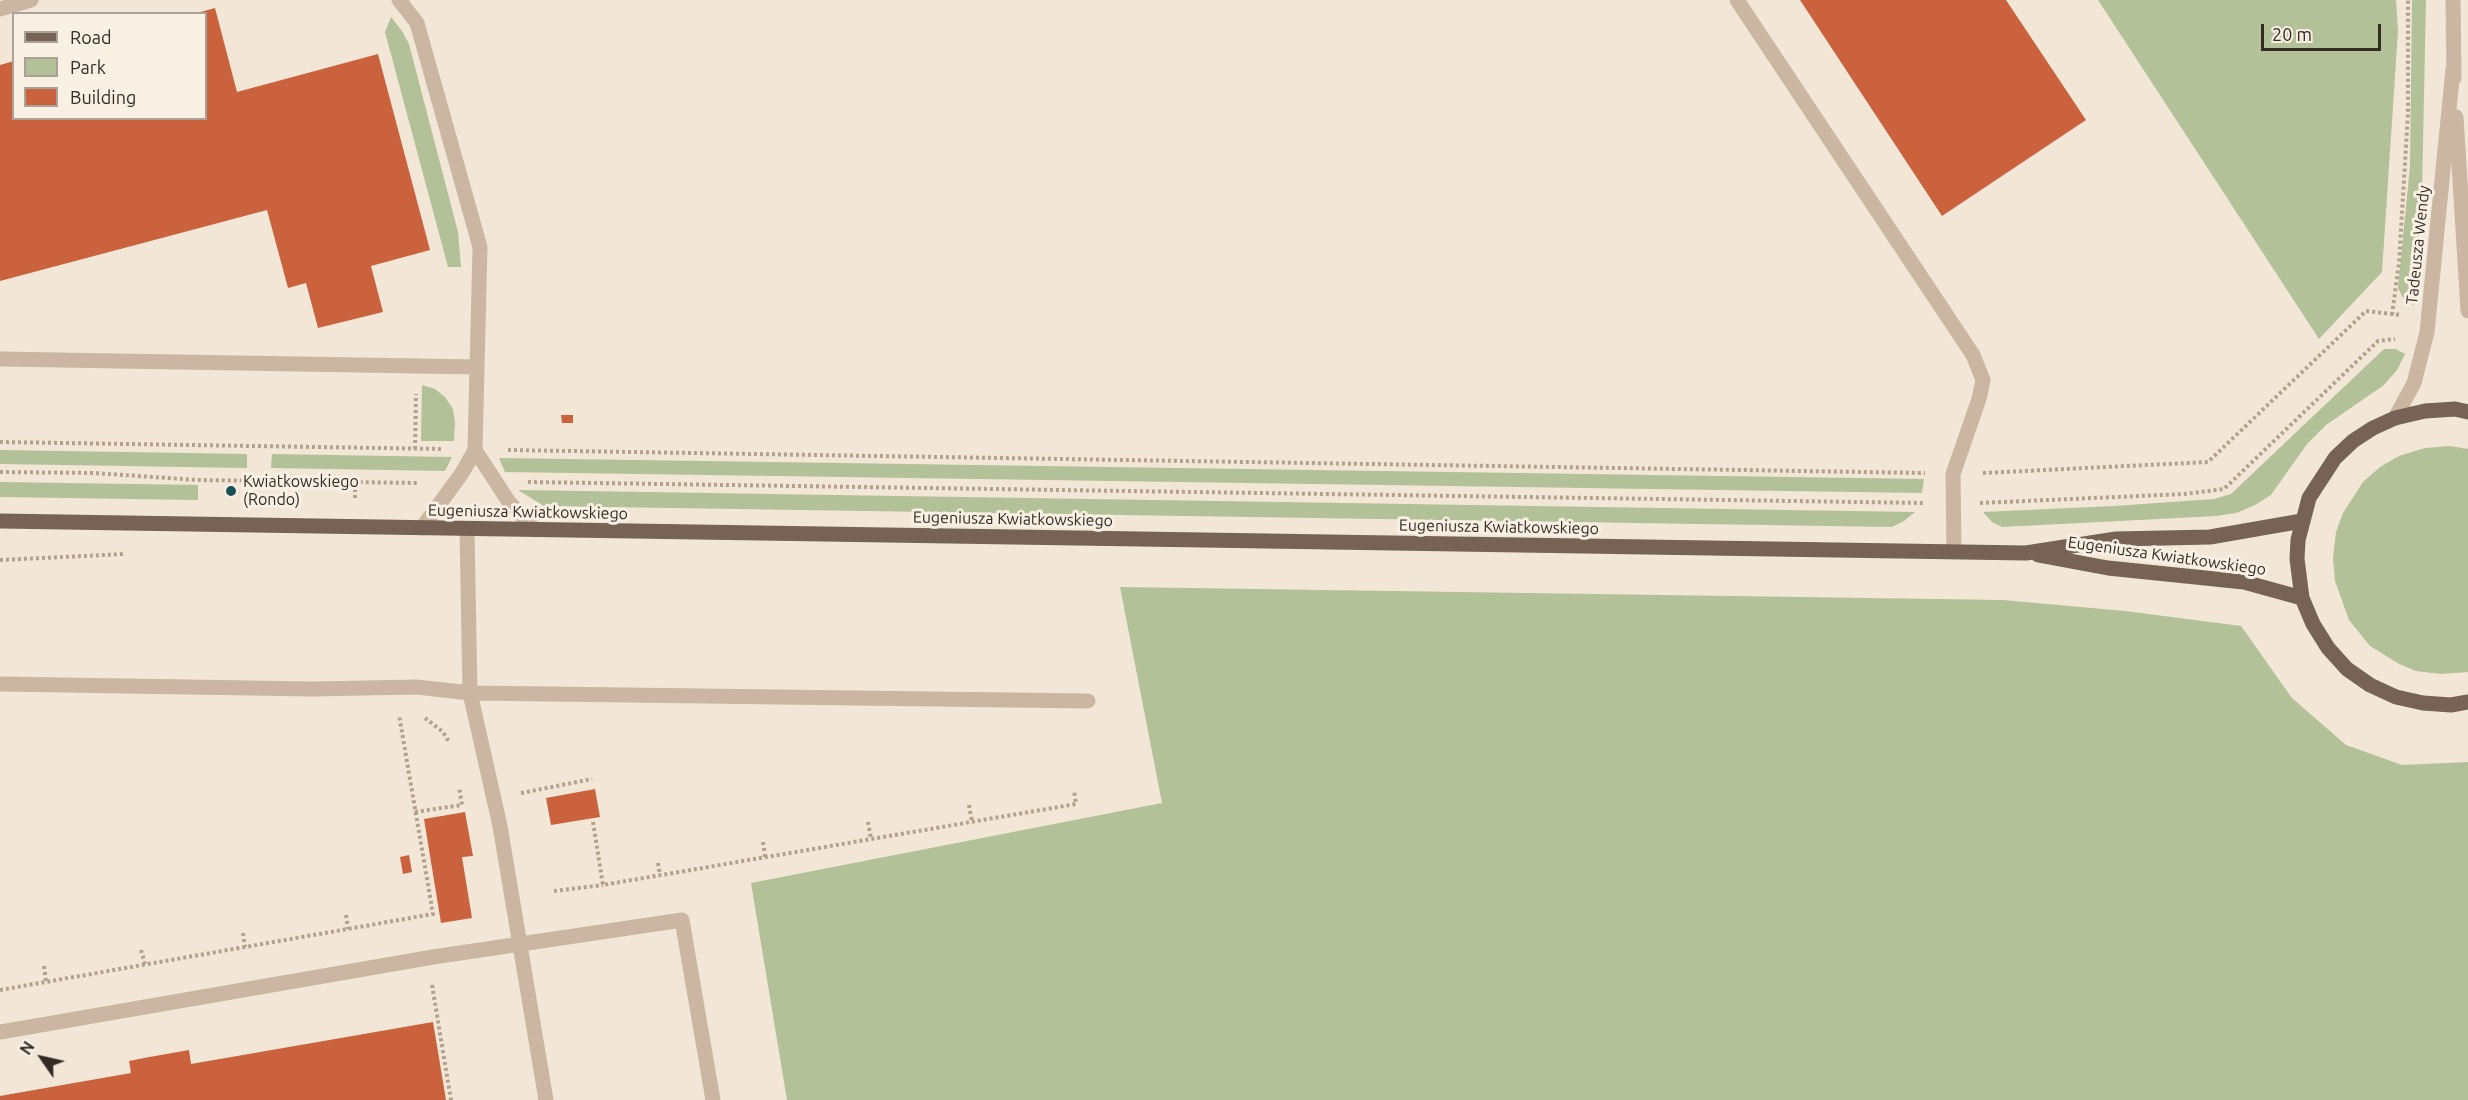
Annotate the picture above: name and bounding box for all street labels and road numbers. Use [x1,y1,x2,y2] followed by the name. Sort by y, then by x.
[2402,185,2434,305] street label: Tadeusza Wendy
[428,501,628,523] street label: Eugeniusza Kwiatkowskiego
[913,508,1113,530] street label: Eugeniusza Kwiatkowskiego
[1399,516,1599,538] street label: Eugeniusza Kwiatkowskiego
[2067,533,2267,579] street label: Eugeniusza Kwiatkowskiego

